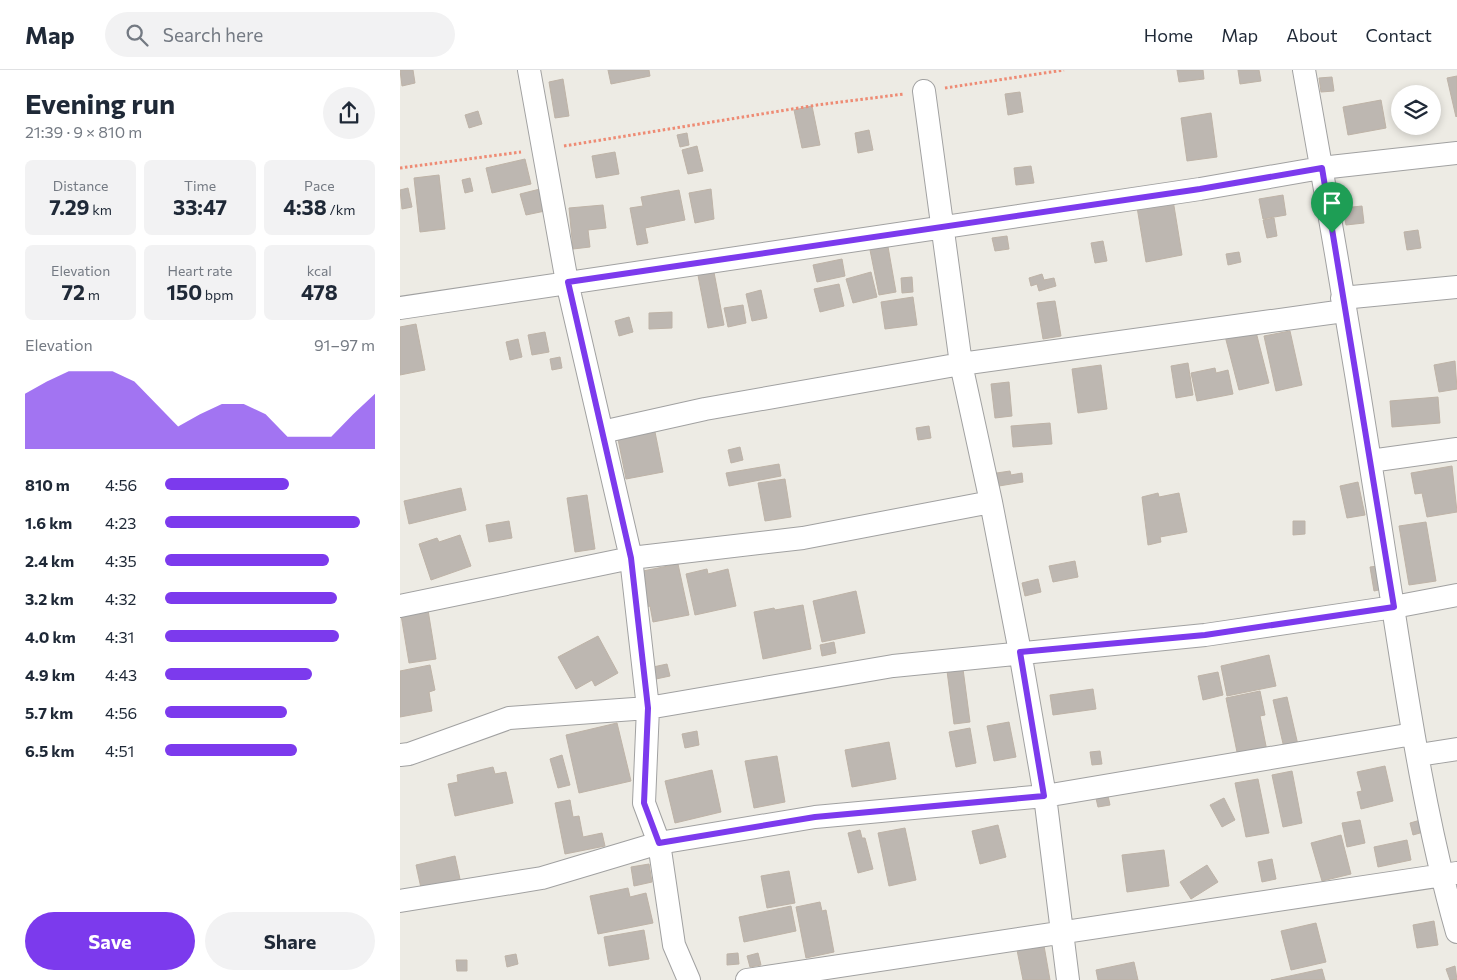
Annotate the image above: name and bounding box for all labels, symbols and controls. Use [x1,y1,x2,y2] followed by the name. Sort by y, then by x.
[105,12,455,57] search box
[25,20,75,49] text: Map
[123,21,151,49] icon: search
[163,23,263,46] text: Search here
[1144,24,1193,46] text: Home
[1221,24,1258,46] text: Map
[1286,24,1338,46] text: About
[1366,24,1432,46] text: Contact
[1391,85,1441,135] map controls
[1391,85,1441,135] button: layers
[25,86,175,120] text: Evening run
[323,87,375,139] button: share
[25,122,142,141] text: 21:39 · 9 × 810 m
[53,177,108,194] text: Distance
[184,177,216,194] text: Time
[304,177,335,194] text: Pace
[1311,182,1353,233] pin
[1318,189,1346,217] icon: arrive
[49,194,90,219] text: 7.29
[173,194,227,219] text: 33:47
[283,194,327,219] text: 4:38
[90,201,112,218] text: km
[327,201,356,218] text: /km
[51,262,110,279] text: Elevation
[167,262,233,279] text: Heart rate
[307,262,332,279] text: kcal
[61,279,85,304] text: 72
[166,279,202,304] text: 150
[301,279,338,304] text: 478
[85,286,100,303] text: m
[202,286,234,303] text: bpm
[25,335,93,354] text: Elevation
[314,335,375,354] text: 91–97 m
[25,475,70,494] text: 810 m
[105,475,137,494] text: 4:56
[25,513,72,532] text: 1.6 km
[105,513,136,532] text: 4:23
[25,551,74,570] text: 2.4 km
[105,551,137,570] text: 4:35
[25,589,74,608] text: 3.2 km
[105,589,136,608] text: 4:32
[25,627,76,646] text: 4.0 km
[105,627,134,646] text: 4:31
[25,665,75,684] text: 4.9 km
[105,665,137,684] text: 4:43
[25,703,73,722] text: 5.7 km
[105,703,137,722] text: 4:56
[25,741,74,760] text: 6.5 km
[105,741,134,760] text: 4:51
[25,912,195,970] button: Save
[205,912,375,970] button: Share

